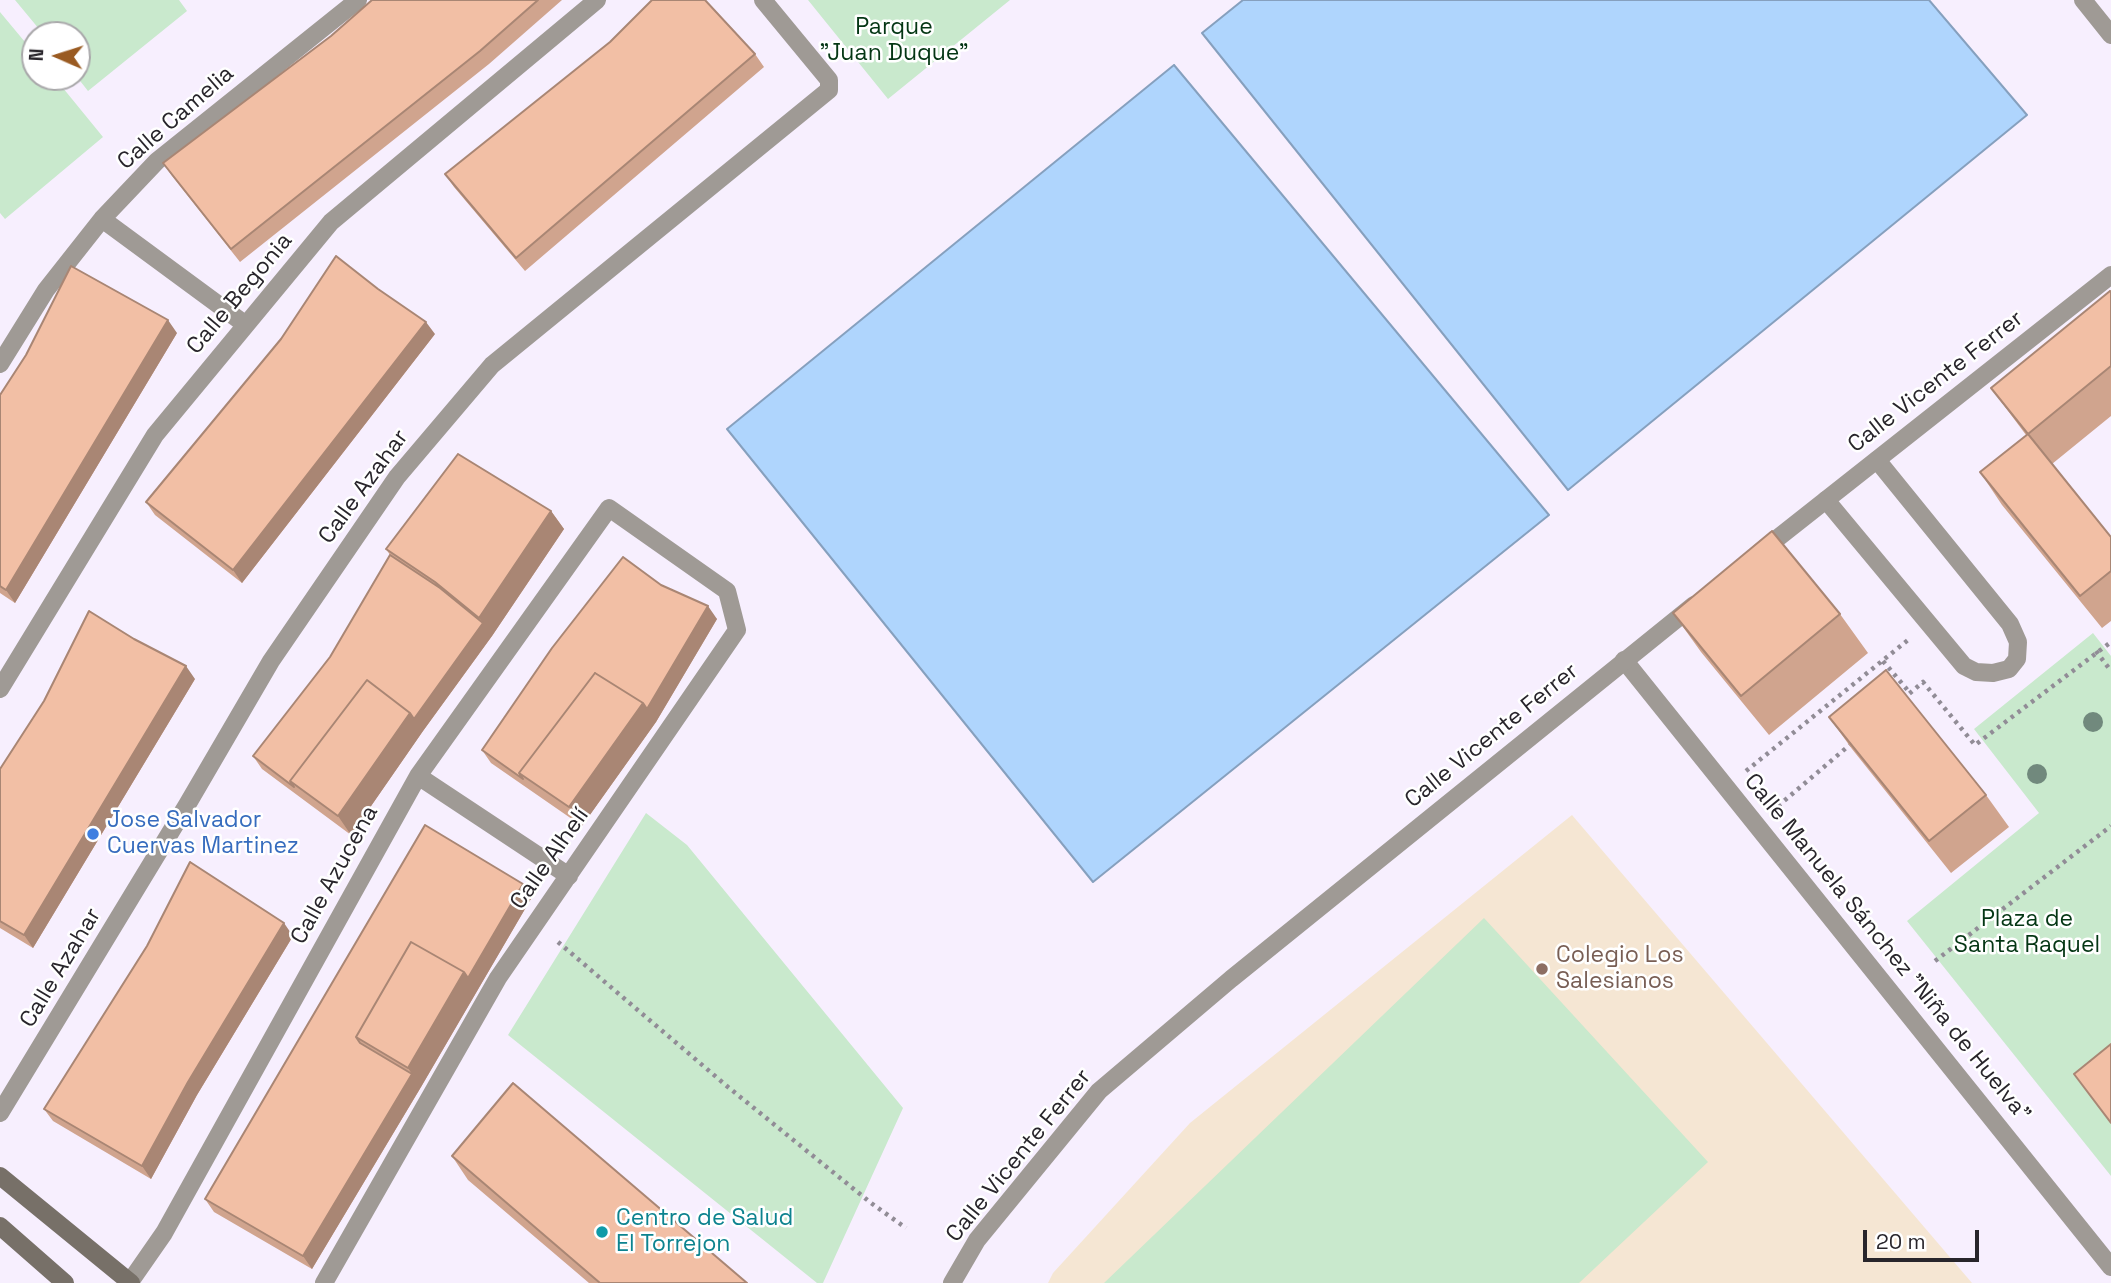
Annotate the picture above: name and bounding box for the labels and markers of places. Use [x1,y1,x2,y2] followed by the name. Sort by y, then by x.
[107,807,299,861] place label: Jose Salvador Cuervas Martinez
[85,826,101,842] marker: Jose Salvador Cuervas Martinez
[1556,942,1684,996] place label: Colegio Los Salesianos
[1534,961,1550,977] marker: Colegio Los Salesianos
[616,1205,793,1259] place label: Centro de Salud El Torrejon
[594,1224,610,1240] marker: Centro de Salud El Torrejon

